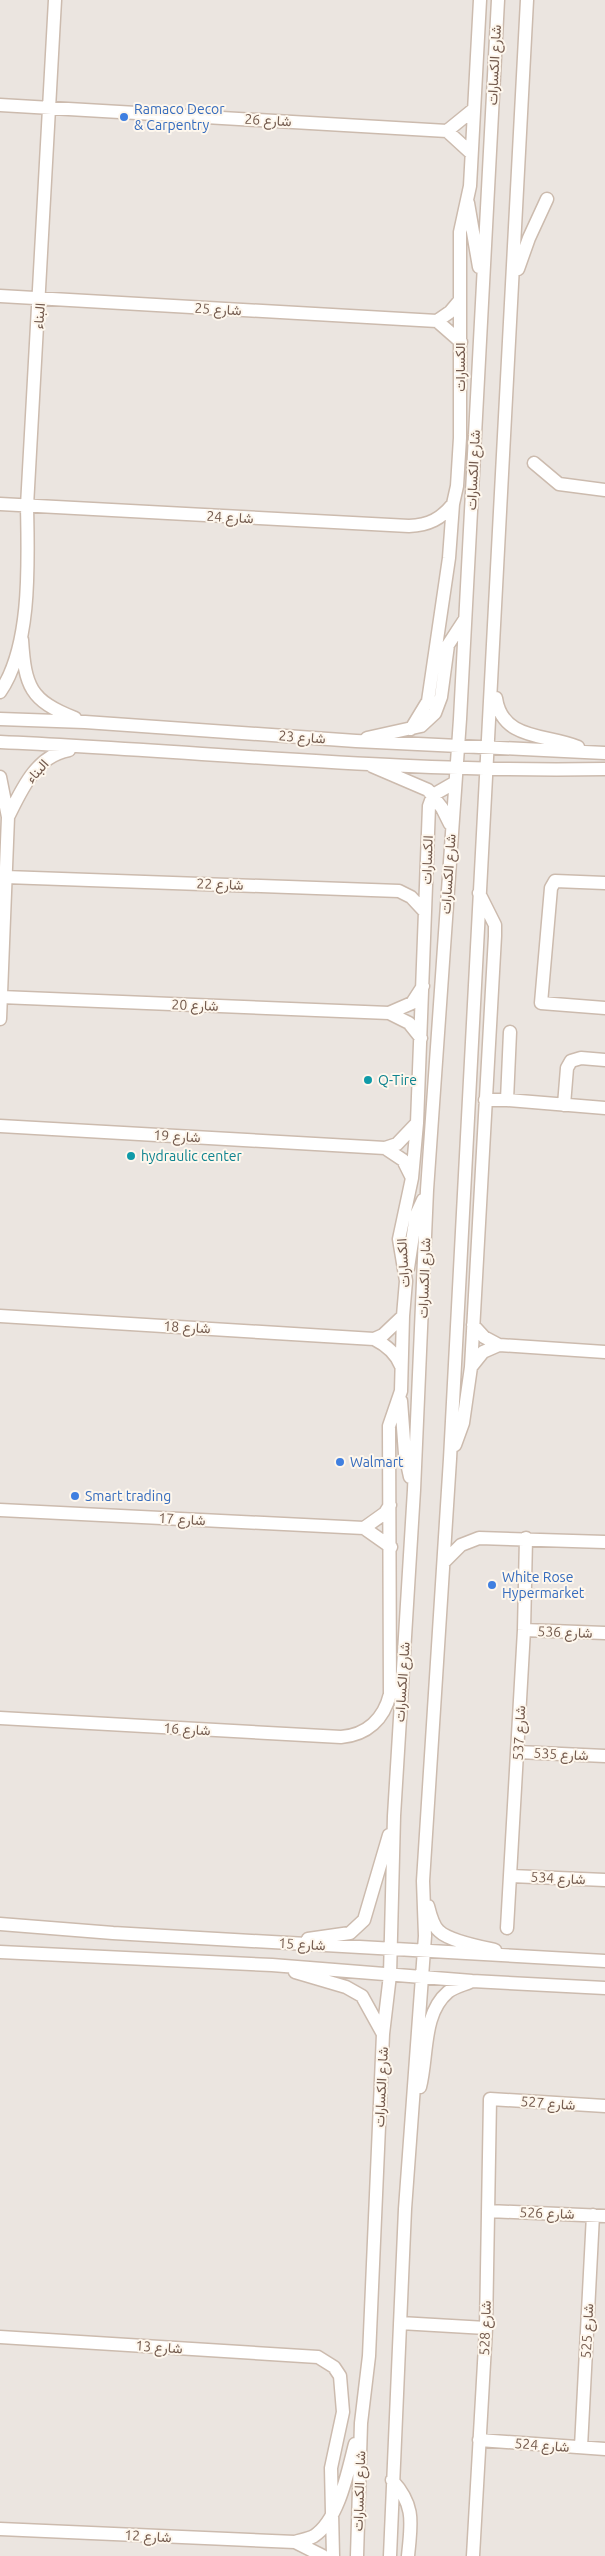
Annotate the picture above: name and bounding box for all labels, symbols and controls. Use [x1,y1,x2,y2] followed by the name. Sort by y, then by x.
[484,24,507,106] street label: شارع الكسارات
[134,101,225,133] place label: Ramaco Decor & Carpentry
[118,111,130,123] marker: Ramaco Decor & Carpentry
[244,111,292,132] street label: شارع 26
[194,300,242,321] street label: شارع 25
[30,302,49,330] street label: البناء
[452,342,469,392] street label: الكسارات
[463,429,486,511] street label: شارع الكسارات
[206,508,254,529] street label: شارع 24
[278,727,326,750] street label: شارع 23
[22,756,52,787] street label: البناء
[437,833,462,915] street label: شارع الكسارات
[418,835,437,885] street label: الكسارات
[196,875,244,896] street label: شارع 22
[171,996,219,1017] street label: شارع 20
[378,1072,417,1088] place label: Q-Tire
[362,1074,374,1086] marker: Q-Tire
[153,1127,201,1148] street label: شارع 19
[141,1148,242,1164] place label: hydraulic center
[125,1150,137,1162] marker: hydraulic center
[415,1237,436,1319] street label: شارع الكسارات
[393,1238,414,1288] street label: الكسارات
[163,1318,211,1339] street label: شارع 18
[350,1454,404,1470] place label: Walmart
[334,1456,346,1468] marker: Walmart
[85,1488,171,1504] place label: Smart trading
[69,1490,81,1502] marker: Smart trading
[158,1510,206,1531] street label: شارع 17
[502,1569,585,1601] place label: White Rose Hypermarket
[486,1579,498,1591] marker: White Rose Hypermarket
[537,1623,593,1644] street label: شارع 536
[391,1641,416,1723] street label: شارع الكسارات
[510,1705,531,1761] street label: شارع 537
[163,1720,211,1741] street label: شارع 16
[533,1745,589,1766] street label: شارع 535
[530,1869,586,1890] street label: شارع 534
[278,1935,326,1956] street label: شارع 15
[371,2046,394,2128] street label: شارع الكسارات
[520,2093,576,2116] street label: شارع 527
[519,2204,575,2225] street label: شارع 526
[476,2300,497,2356] street label: شارع 528
[578,2303,599,2359] street label: شارع 525
[135,2337,183,2360] street label: شارع 13
[514,2435,570,2458] street label: شارع 524
[350,2450,371,2532] street label: شارع الكسارات
[124,2527,172,2548] street label: شارع 12

